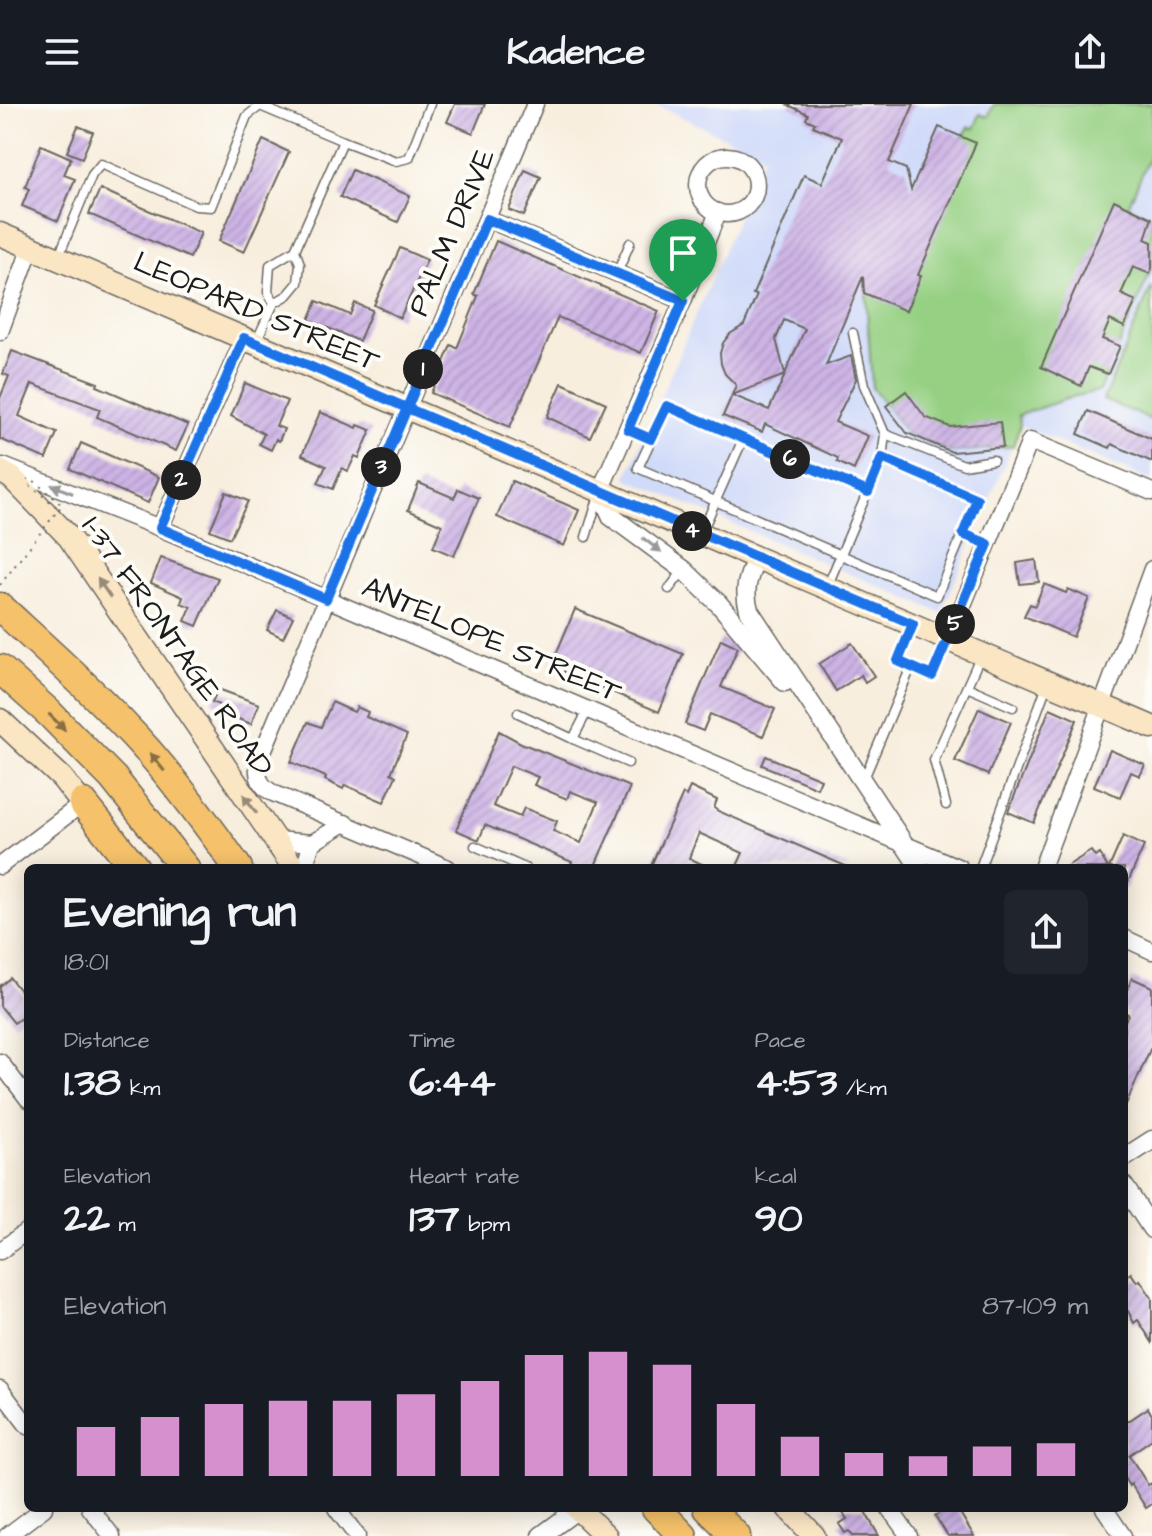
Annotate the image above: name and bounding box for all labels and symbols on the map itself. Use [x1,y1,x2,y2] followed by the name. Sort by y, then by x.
[398,142,506,322] street label: PALM DRIVE
[649,219,717,301] pin
[127,241,386,383] street label: LEOPARD STREET
[403,349,443,389] pin: 1
[770,439,810,479] pin: 6
[361,447,401,487] pin: 3
[161,460,201,500] pin: 2
[50,482,74,495] one-way arrow
[71,508,283,785] street label: I-37 FRONTAGE ROAD
[672,511,712,551] pin: 4
[642,537,663,553] one-way arrow
[356,566,628,714] street label: ANTELOPE STREET
[97,578,112,599] one-way arrow
[935,604,975,644] pin: 5
[47,712,66,731] one-way arrow
[149,752,166,772] one-way arrow
[243,793,258,814] one-way arrow

